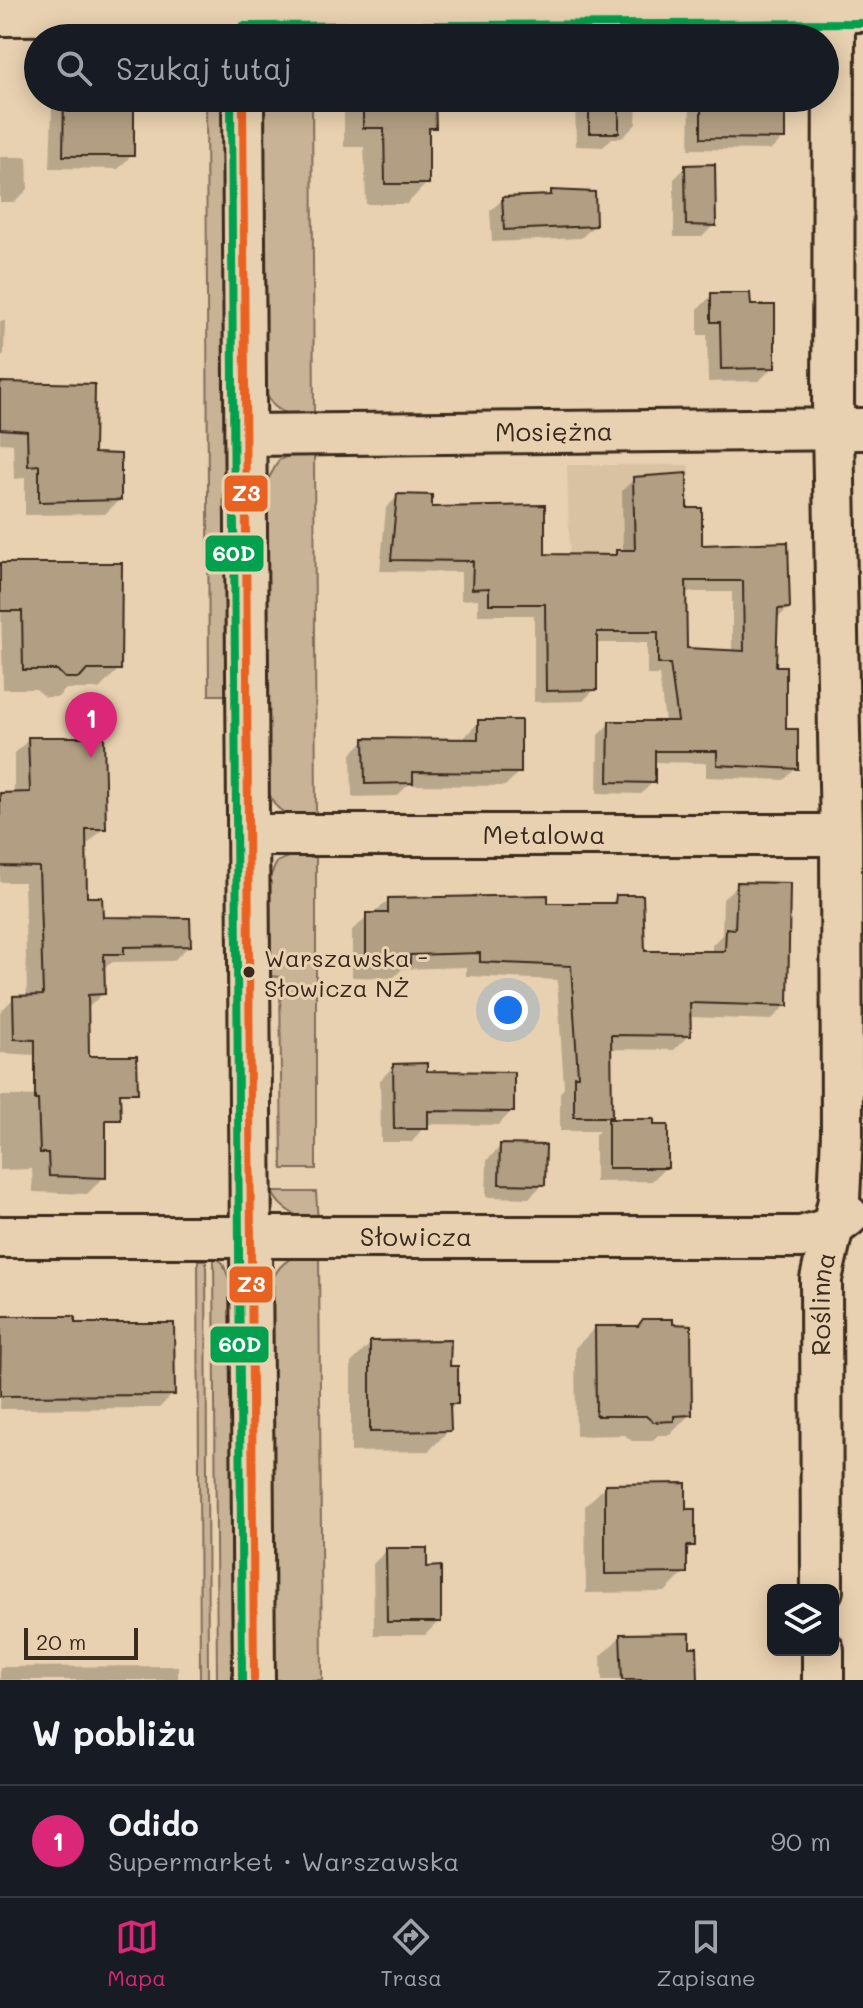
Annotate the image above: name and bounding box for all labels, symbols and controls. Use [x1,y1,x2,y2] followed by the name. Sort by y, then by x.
[24,24,839,112] search box
[52,46,96,90] icon: search
[116,48,292,88] text: Szukaj tutaj
[495,413,613,449] street label: Mosiężna
[223,474,269,513] line badge: Z3
[232,478,260,507] text: Z3
[204,534,265,573] line badge: 60D
[212,538,256,567] text: 60D
[65,692,117,758] pin: 1
[483,817,605,851] street label: Metalowa
[264,942,428,1003] place label: Warszawska - Słowicza NŻ
[241,964,257,980] marker: Warszawska - Słowicza NŻ
[488,990,528,1030] your location
[360,1219,472,1253] street label: Słowicza
[803,1249,843,1356] street label: Roślinna
[228,1265,274,1304] line badge: Z3
[237,1269,265,1298] text: Z3
[209,1325,270,1364] line badge: 60D
[218,1329,262,1358] text: 60D
[767,1584,839,1656] map controls
[767,1584,839,1656] button: layers
[24,1624,138,1660] scale bar
[36,1627,86,1656] text: 20 m
[32,1710,196,1755] text: W pobliżu
[108,1804,199,1844] text: Odido
[52,1824,64,1858] text: 1
[771,1824,831,1858] text: 90 m
[108,1844,460,1878] text: Supermarket · Warszawska
[107,1915,166,1992] tab: Mapa
[381,1915,442,1992] tab: Trasa
[657,1915,756,1992] tab: Zapisane

